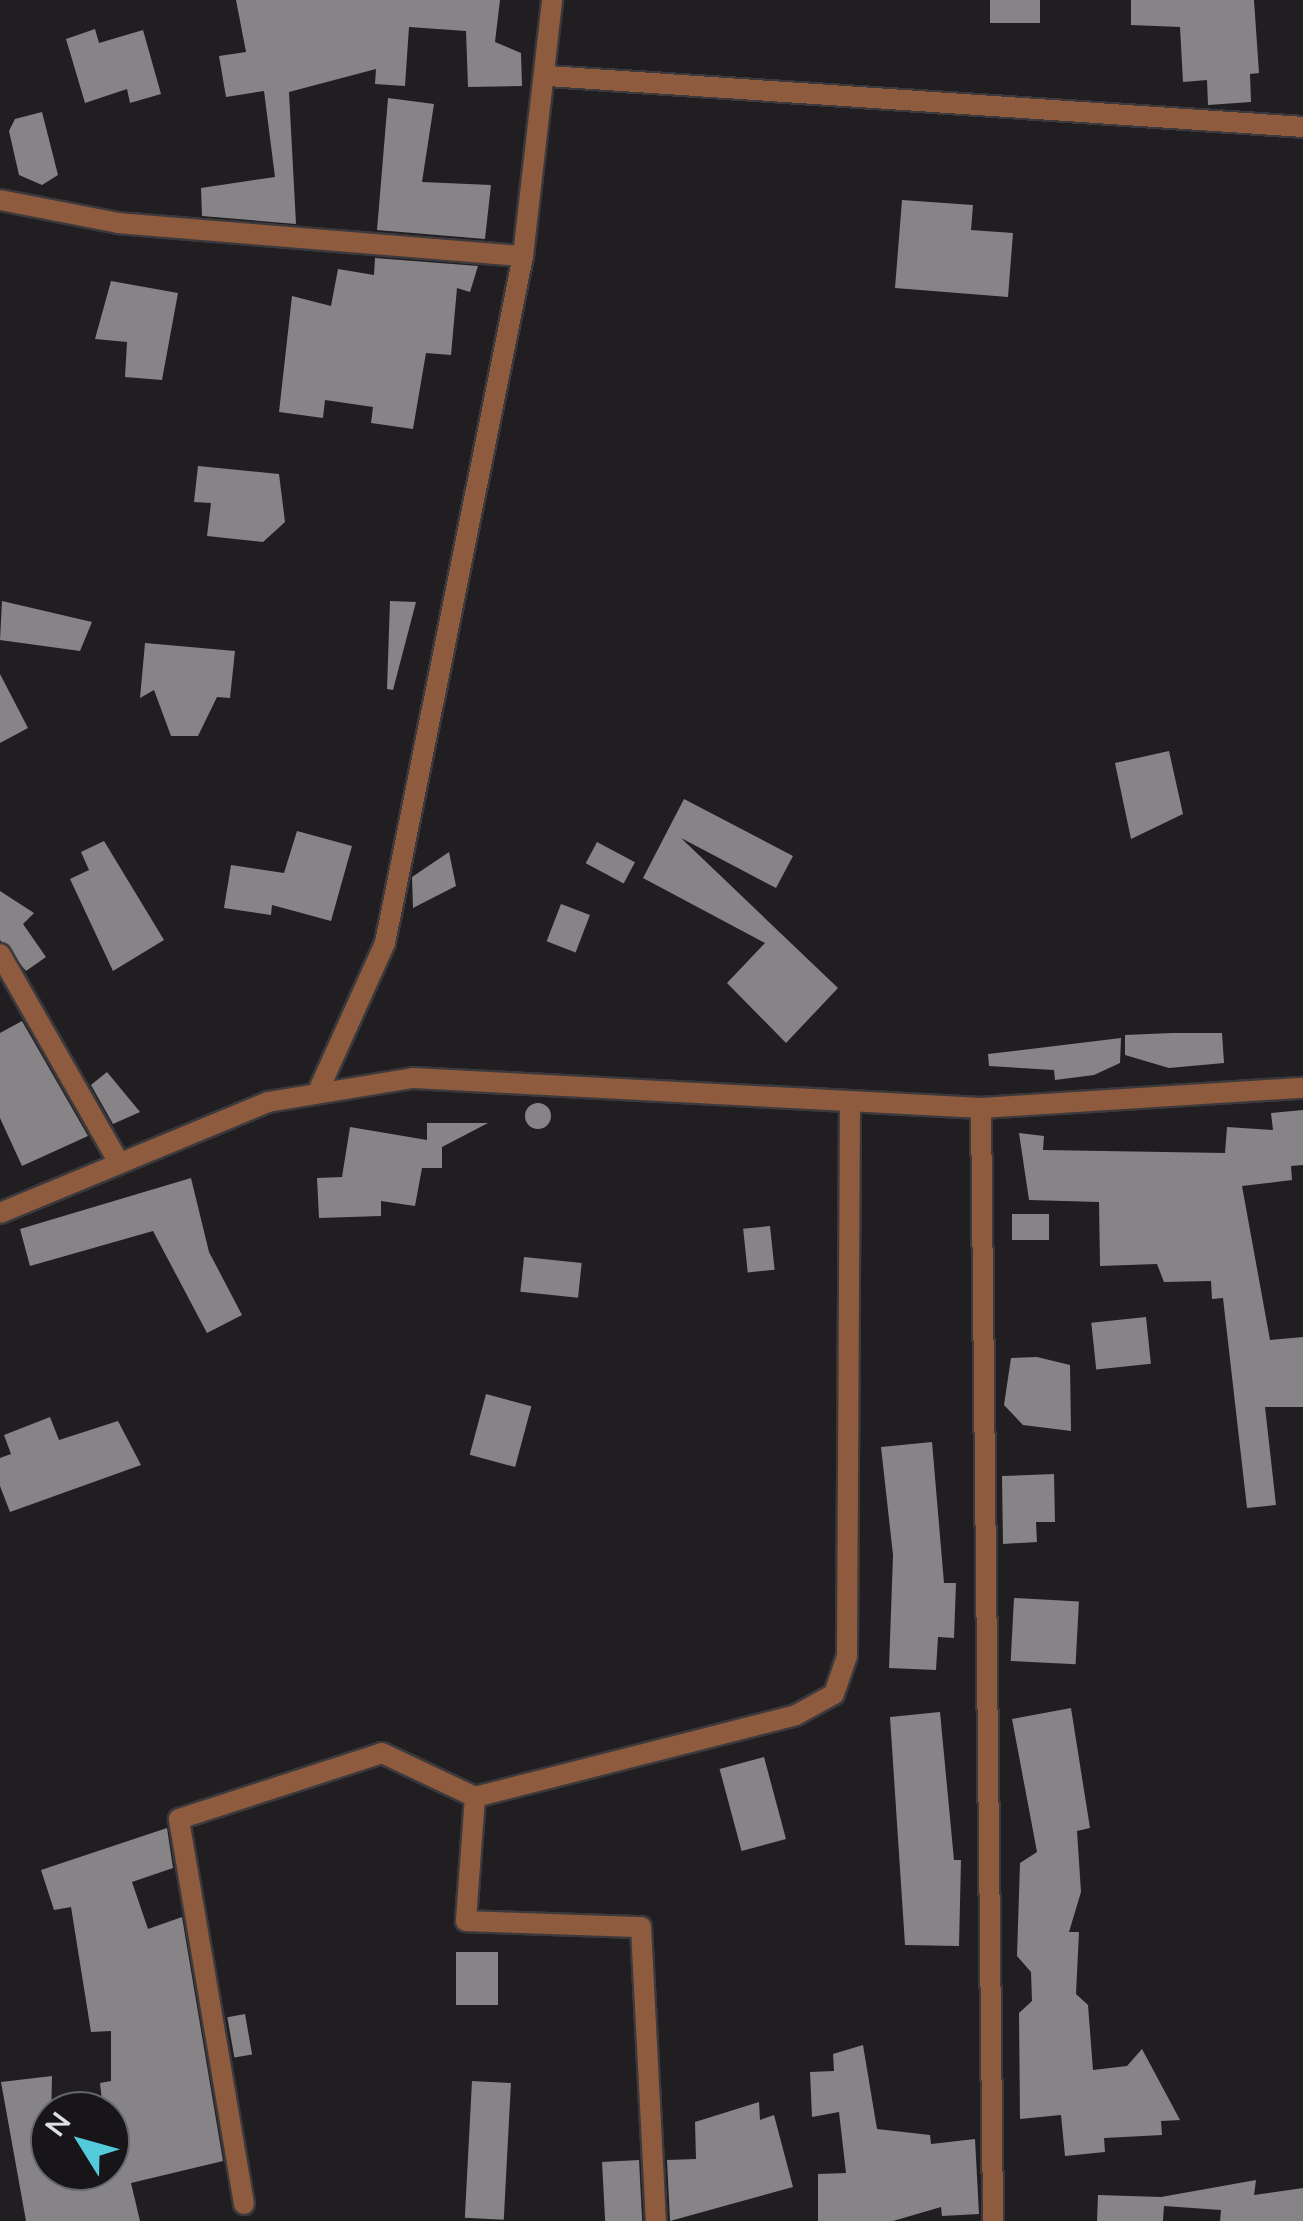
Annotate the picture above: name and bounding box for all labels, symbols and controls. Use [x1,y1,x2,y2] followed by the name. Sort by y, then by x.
[30,2091,130,2191] north arrow
[37,2105,78,2143] text: N

